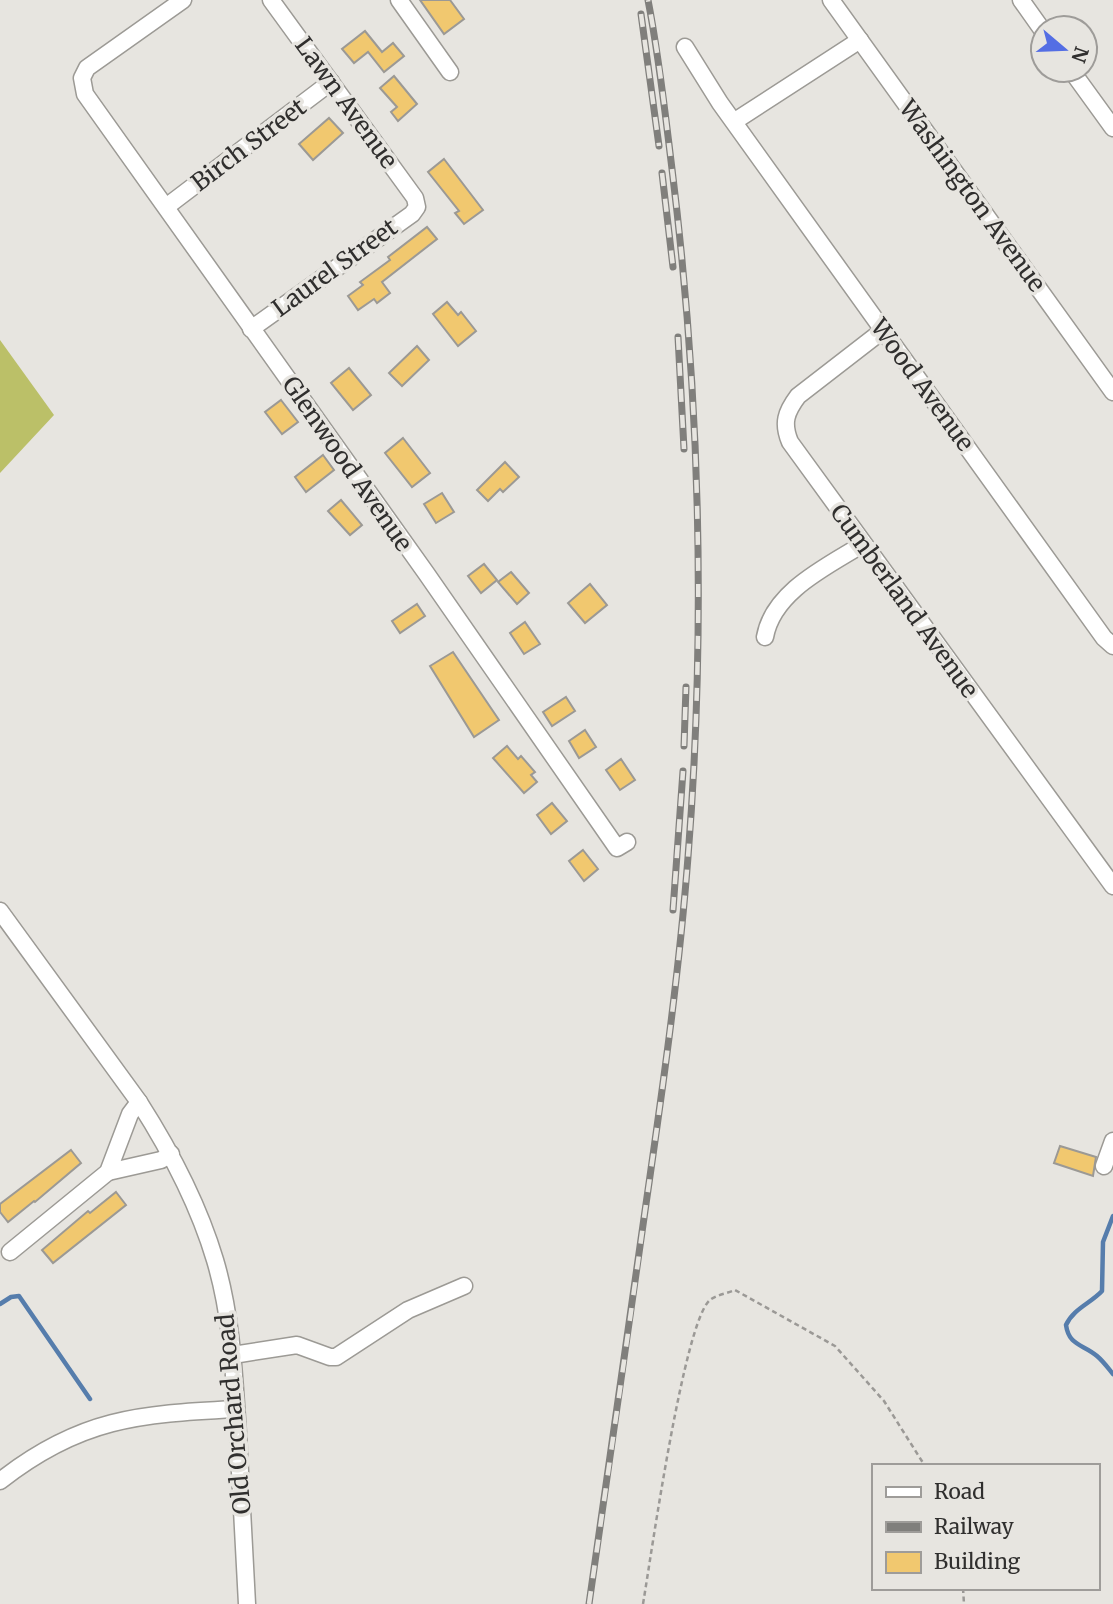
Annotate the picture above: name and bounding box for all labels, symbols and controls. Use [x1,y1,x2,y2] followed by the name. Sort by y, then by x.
[1029,14,1099,84] north arrow
[288,31,404,174] street label: Lawn Avenue
[1066,44,1094,66] text: N
[185,91,313,198] street label: Birch Street
[892,93,1053,298] street label: Washington Avenue
[266,211,404,324] street label: Laurel Street
[863,312,981,457] street label: Wood Avenue
[275,370,419,557] street label: Glenwood Avenue
[824,498,985,704] street label: Cumberland Avenue
[209,1312,258,1516] street label: Old Orchard Road
[872,1464,1099,1590] legend
[934,1478,985,1505] text: Road
[934,1513,1015,1540] text: Railway
[934,1548,1021,1575] text: Building

